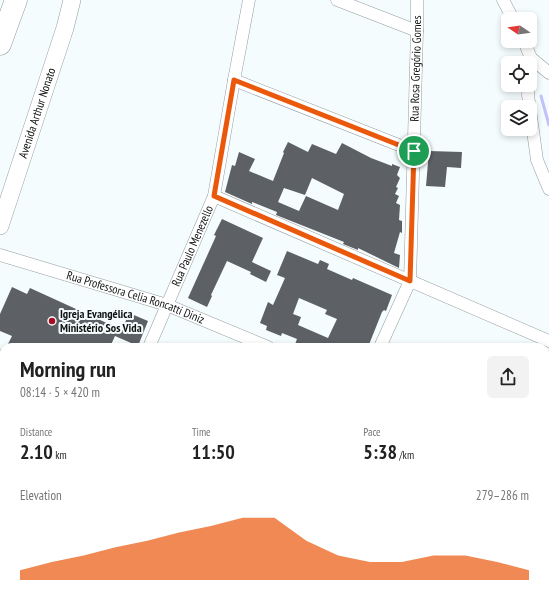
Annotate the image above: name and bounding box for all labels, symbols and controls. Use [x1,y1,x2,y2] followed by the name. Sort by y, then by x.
[501,12,537,48] north arrow
[501,12,537,136] map controls
[406,15,424,122] street label: Rua Rosa Gregório Gomes
[501,56,537,92] button: locate
[15,66,58,160] street label: Avenida Arthur Nonato
[501,100,537,136] button: layers
[397,134,431,168] pin
[403,140,425,162] icon: arrive
[168,203,216,289] street label: Rua Paulo Menezello
[65,267,207,327] street label: Rua Professora Celia Roncatti Diniz
[60,306,142,335] place label: Igreja Evangélica Ministério Sos Vida
[47,316,57,326] marker: Igreja Evangélica Ministério Sos Vida
[20,355,116,383] text: Morning run
[487,356,529,398] button: share
[20,384,100,401] text: 08:14 · 5 × 420 m
[20,425,52,439] text: Distance
[192,425,211,439] text: Time
[363,425,381,439] text: Pace
[20,439,53,465] text: 2.10
[192,439,235,465] text: 11:50
[363,439,397,465] text: 5:38
[53,448,67,462] text: km
[397,448,414,462] text: /km
[20,487,62,504] text: Elevation
[476,487,529,504] text: 279–286 m

